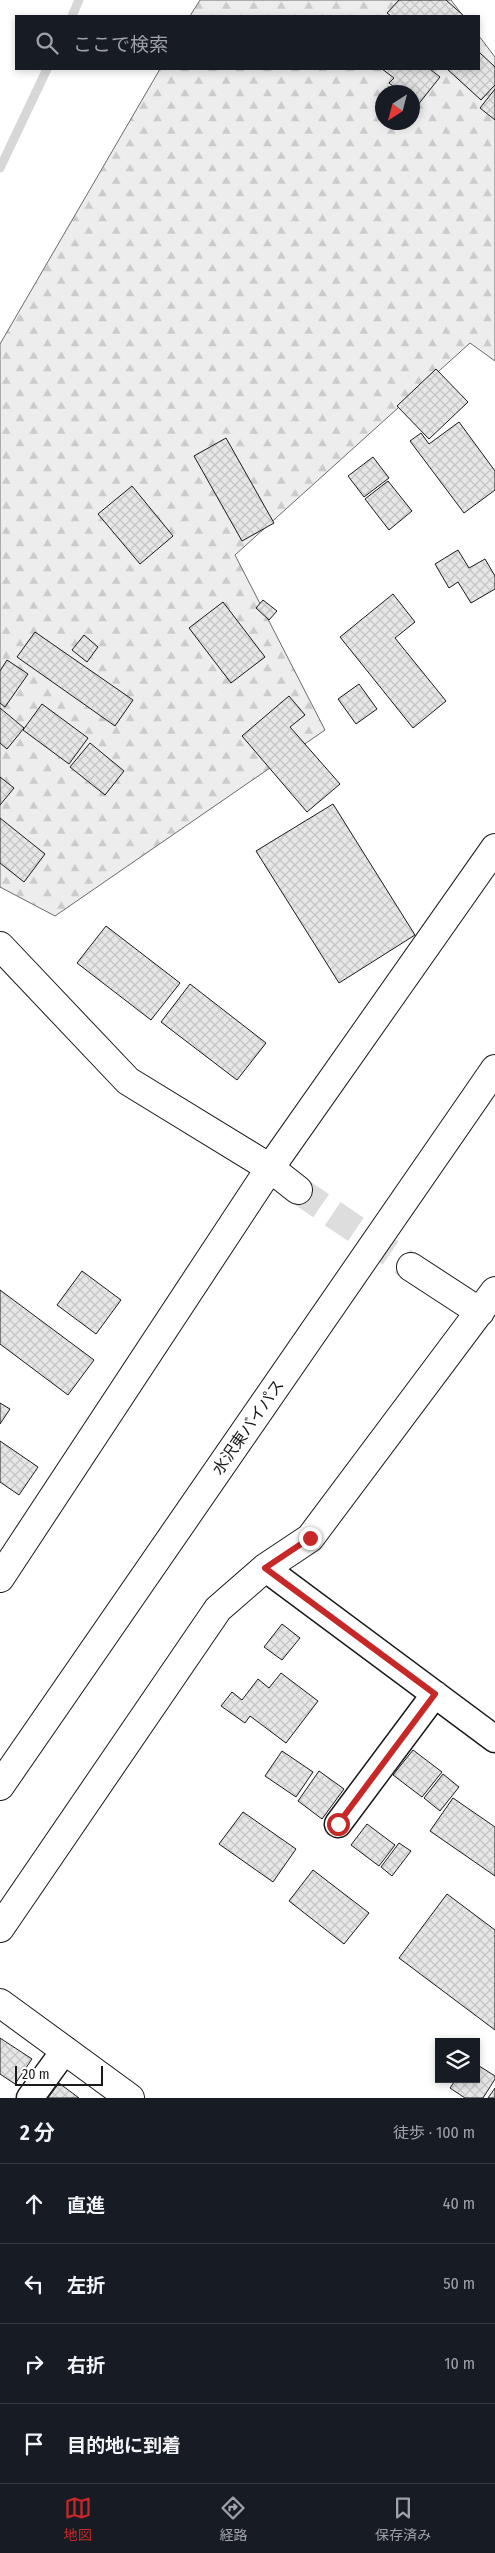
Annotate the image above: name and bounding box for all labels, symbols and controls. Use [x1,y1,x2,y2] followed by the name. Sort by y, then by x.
[15,15,480,70] search box
[33,29,61,57] icon: search
[73,33,168,56] text: ここで検索
[375,85,420,130] north arrow
[208,1376,288,1478] street label: 水沢東バイパス
[299,1527,322,1550] route end
[327,1813,350,1836] route start
[435,2038,480,2083] map controls
[435,2038,480,2083] button: layers
[15,2063,102,2086] scale bar
[22,2066,50,2083] text: 20 m
[20,2120,55,2146] text: 2 分
[393,2123,475,2142] text: 徒歩 · 100 m
[20,2190,48,2218] icon: ahead
[67,2194,105,2217] text: 直進
[443,2194,475,2213] text: 40 m
[20,2270,48,2298] icon: left
[67,2274,105,2297] text: 左折
[443,2274,475,2293] text: 50 m
[20,2350,48,2378] icon: right
[67,2354,105,2377] text: 右折
[444,2354,475,2373] text: 10 m
[20,2430,48,2458] icon: arrive
[67,2434,181,2457] text: 目的地に到着
[64,2494,92,2544] tab: 地図
[219,2494,247,2544] tab: 経路
[375,2494,431,2544] tab: 保存済み

